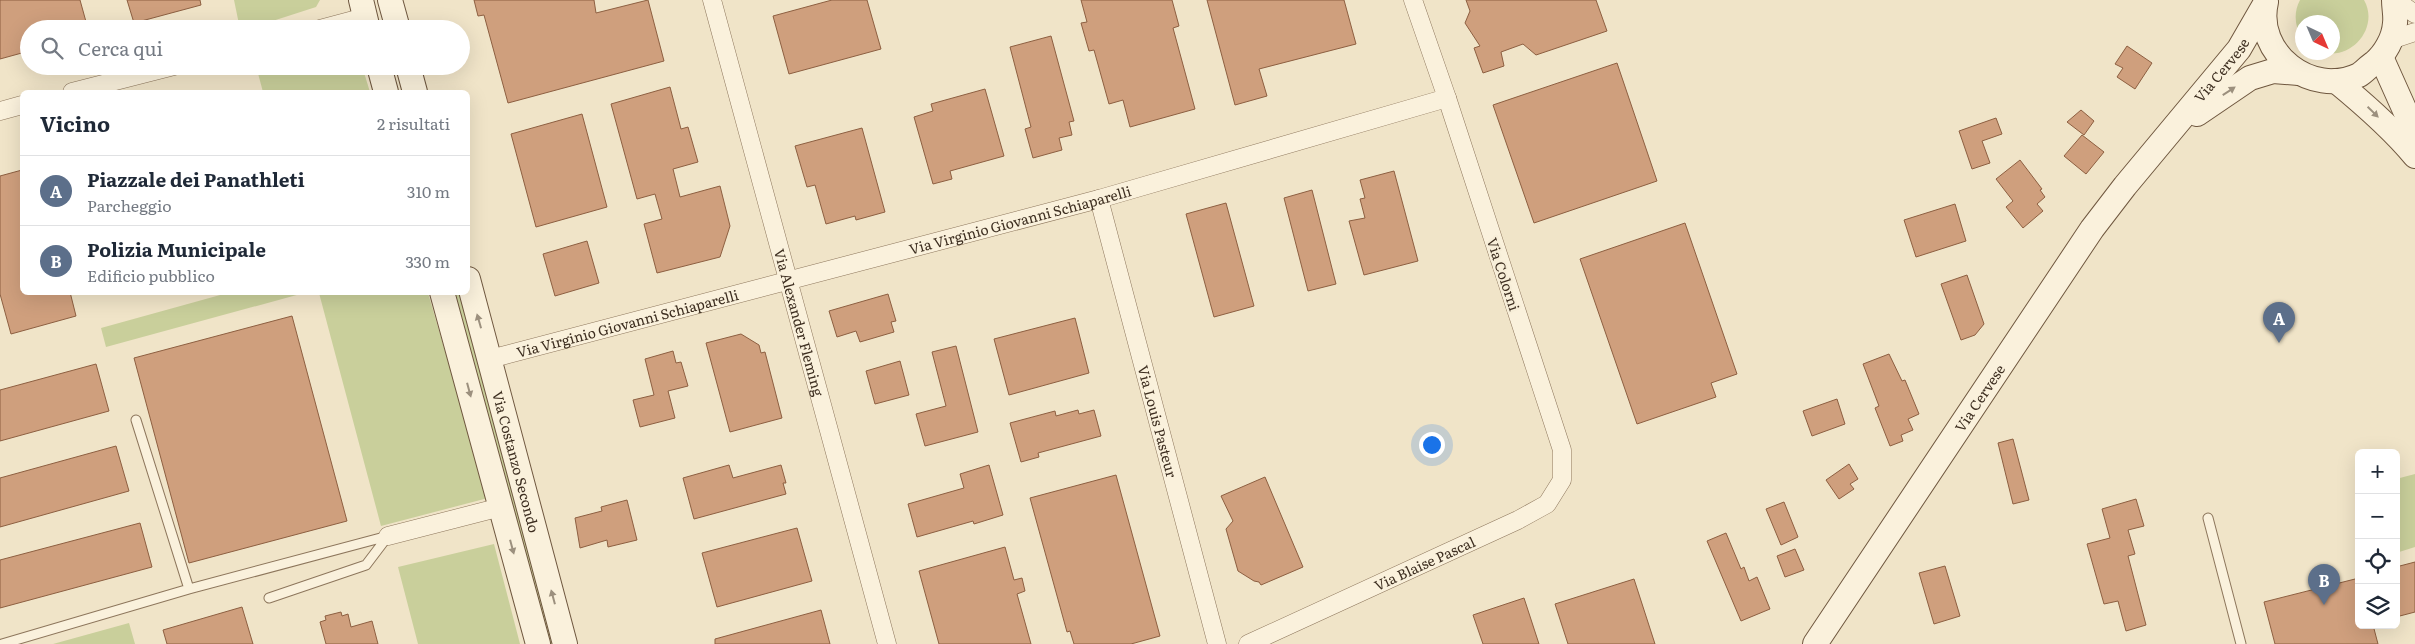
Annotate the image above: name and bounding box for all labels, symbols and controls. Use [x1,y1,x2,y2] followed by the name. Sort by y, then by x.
[2295,15,2340,60] north arrow
[20,20,470,75] search box
[38,34,66,62] icon: search
[78,34,163,62] text: Cerca qui
[2189,34,2253,106] street label: Via Cervese
[2223,86,2236,96] one-way arrow
[2367,106,2379,118] one-way arrow
[40,107,110,138] text: Vicino
[377,111,450,135] text: 2 risultati
[87,165,305,193] text: Piazzale dei Panathleti
[50,179,62,203] text: A
[407,179,450,203] text: 310 m
[907,180,1134,259] street label: Via Virginio Giovanni Schiaparelli
[87,193,172,217] text: Parcheggio
[87,235,266,263] text: Polizia Municipale
[1483,235,1525,314] street label: Via Colorni
[770,246,829,399] street label: Via Alexander Fleming
[50,249,62,273] text: B
[405,249,450,273] text: 330 m
[87,263,215,287] text: Edificio pubblico
[514,284,741,362] street label: Via Virginio Giovanni Schiaparelli
[2263,302,2295,343] pin: A
[475,314,483,329] one-way arrow
[1950,360,2009,436] street label: Via Cervese
[1134,363,1182,480] street label: Via Louis Pasteur
[465,382,473,398] one-way arrow
[488,389,545,535] street label: Via Costanzo Secondo
[1419,432,1445,458] your location
[2355,449,2400,629] map controls
[2355,449,2400,494] button: +
[2355,494,2400,539] button: −
[1371,531,1478,595] street label: Via Blaise Pascal
[508,539,516,554] one-way arrow
[2355,539,2400,584] button: locate
[2308,564,2340,605] pin: B
[2355,584,2400,629] button: layers
[548,589,556,604] one-way arrow

